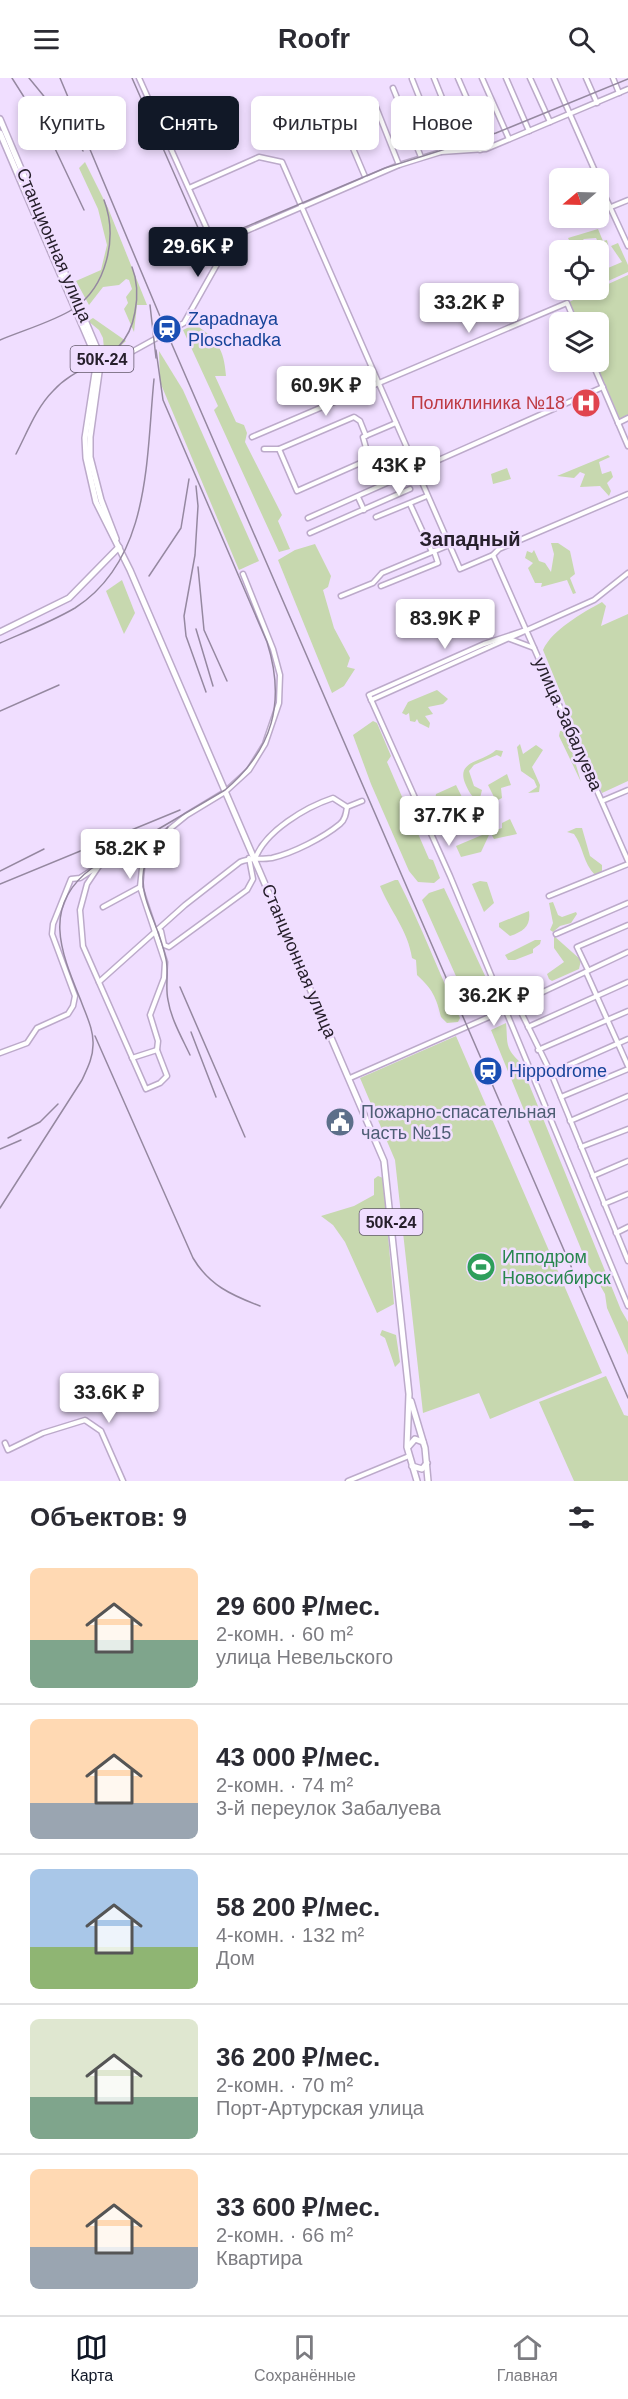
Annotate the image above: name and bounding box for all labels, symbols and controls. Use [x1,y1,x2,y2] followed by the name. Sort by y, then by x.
[30,23,63,56] icon: menu
[565,23,598,56] icon: search
[278,24,350,54] text: Roofr
[18,96,126,150] chip: Купить
[138,96,239,150] chip: Снять
[251,96,379,150] chip: Фильтры
[391,96,494,150] chip: Новое
[12,165,96,326] street label: Станционная улица
[549,168,609,228] north arrow
[549,168,609,372] map controls
[143,227,253,278] pin: 29.6K ₽
[163,235,233,257] text: 29.6K ₽
[549,240,609,300] button: locate
[414,283,524,334] pin: 33.2K ₽
[434,291,504,313] text: 33.2K ₽
[188,309,282,350] place label: Zapadnaya Ploschadka
[549,312,609,372] button: layers
[151,313,183,345] station icon: Zapadnaya Ploschadka
[70,346,134,372] road number: 50К-24
[271,366,381,417] pin: 60.9K ₽
[291,374,361,396] text: 60.9K ₽
[570,387,602,419] hospital icon: Поликлиника №18
[411,393,565,413] place label: Поликлиника №18
[357,446,441,497] pin: 43K ₽
[372,454,426,476] text: 43K ₽
[419,528,521,550] district label: Западный
[390,599,500,650] pin: 83.9K ₽
[410,607,480,629] text: 83.9K ₽
[530,654,607,795] street label: улица Забалуева
[394,796,504,847] pin: 37.7K ₽
[414,804,484,826] text: 37.7K ₽
[75,829,185,880] pin: 58.2K ₽
[95,837,165,859] text: 58.2K ₽
[257,881,341,1042] street label: Станционная улица
[439,976,549,1027] pin: 36.2K ₽
[459,984,529,1006] text: 36.2K ₽
[472,1055,504,1087] station icon: Hippodrome
[509,1061,607,1081] place label: Hippodrome
[361,1102,556,1143] place label: Пожарно-спасательная часть №15
[324,1106,356,1138] public building icon: Пожарно-спасательная часть №15
[360,1209,422,1235] road number: 50К-24
[502,1247,611,1288] place label: Ипподром Новосибирск
[465,1251,497,1283] sports icon: Ипподром Новосибирск
[54,1373,164,1424] pin: 33.6K ₽
[74,1381,144,1403] text: 33.6K ₽
[565,1501,598,1534] icon: filters
[30,1502,187,1532] text: Объектов: 9
[216,1591,380,1621] text: 29 600 ₽/мес.
[78,1592,150,1664] icon: home
[216,1623,353,1645] text: 2-комн. · 60 m²
[216,1646,393,1668] text: улица Невельского
[216,1742,380,1772] text: 43 000 ₽/мес.
[78,1743,150,1815] icon: home
[216,1774,353,1796] text: 2-комн. · 74 m²
[216,1797,441,1819] text: 3-й переулок Забалуева
[216,1892,380,1922] text: 58 200 ₽/мес.
[78,1893,150,1965] icon: home
[216,1924,364,1946] text: 4-комн. · 132 m²
[216,1947,255,1969] text: Дом
[216,2042,380,2072] text: 36 200 ₽/мес.
[78,2043,150,2115] icon: home
[216,2074,353,2096] text: 2-комн. · 70 m²
[216,2097,424,2119] text: Порт-Артурская улица
[216,2192,380,2222] text: 33 600 ₽/мес.
[78,2193,150,2265] icon: home
[216,2224,353,2246] text: 2-комн. · 66 m²
[216,2247,302,2269] text: Квартира
[70,2331,113,2385] tab: Карта
[254,2331,356,2385] tab: Сохранённые
[497,2331,558,2385] tab: Главная

